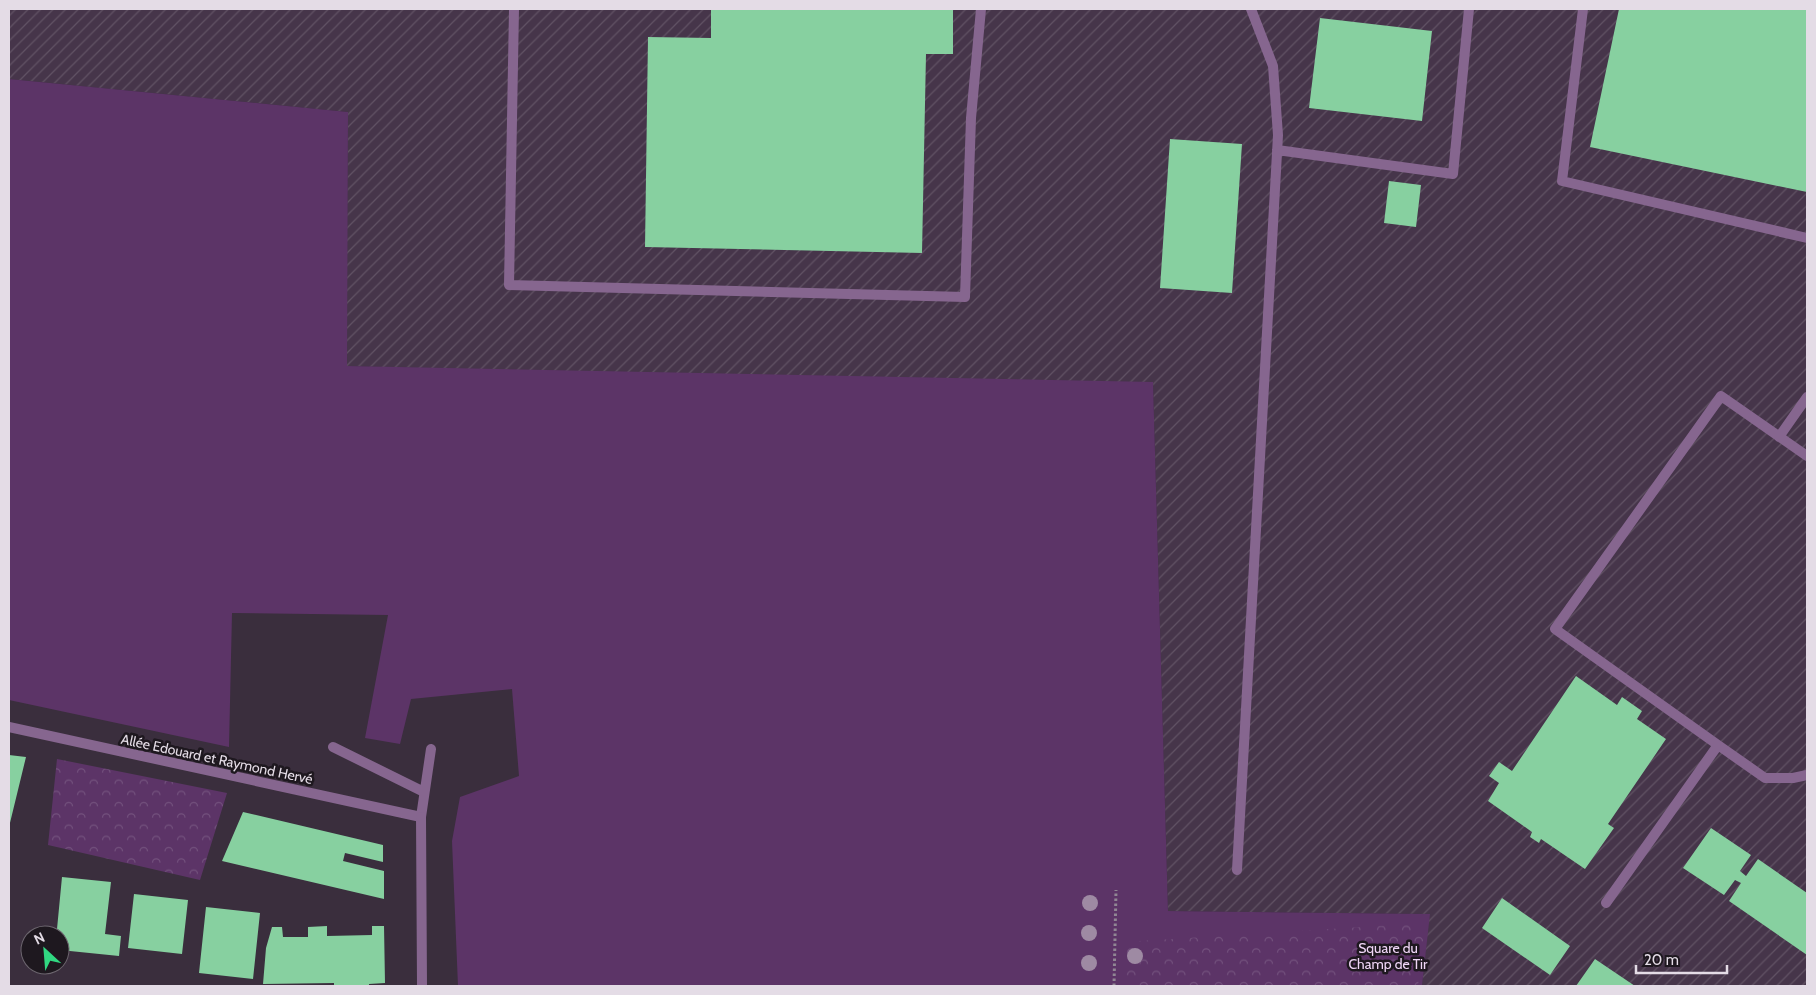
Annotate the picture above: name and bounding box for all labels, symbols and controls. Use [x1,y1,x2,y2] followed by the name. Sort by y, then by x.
[119,730,315,788] street label: Allée Edouard et Raymond Hervé
[20,925,70,975] north arrow
[31,928,48,949] text: N
[1349,939,1428,973] park label: Square du Champ de Tir
[1636,942,1727,974] scale bar
[1644,951,1679,969] text: 20 m

